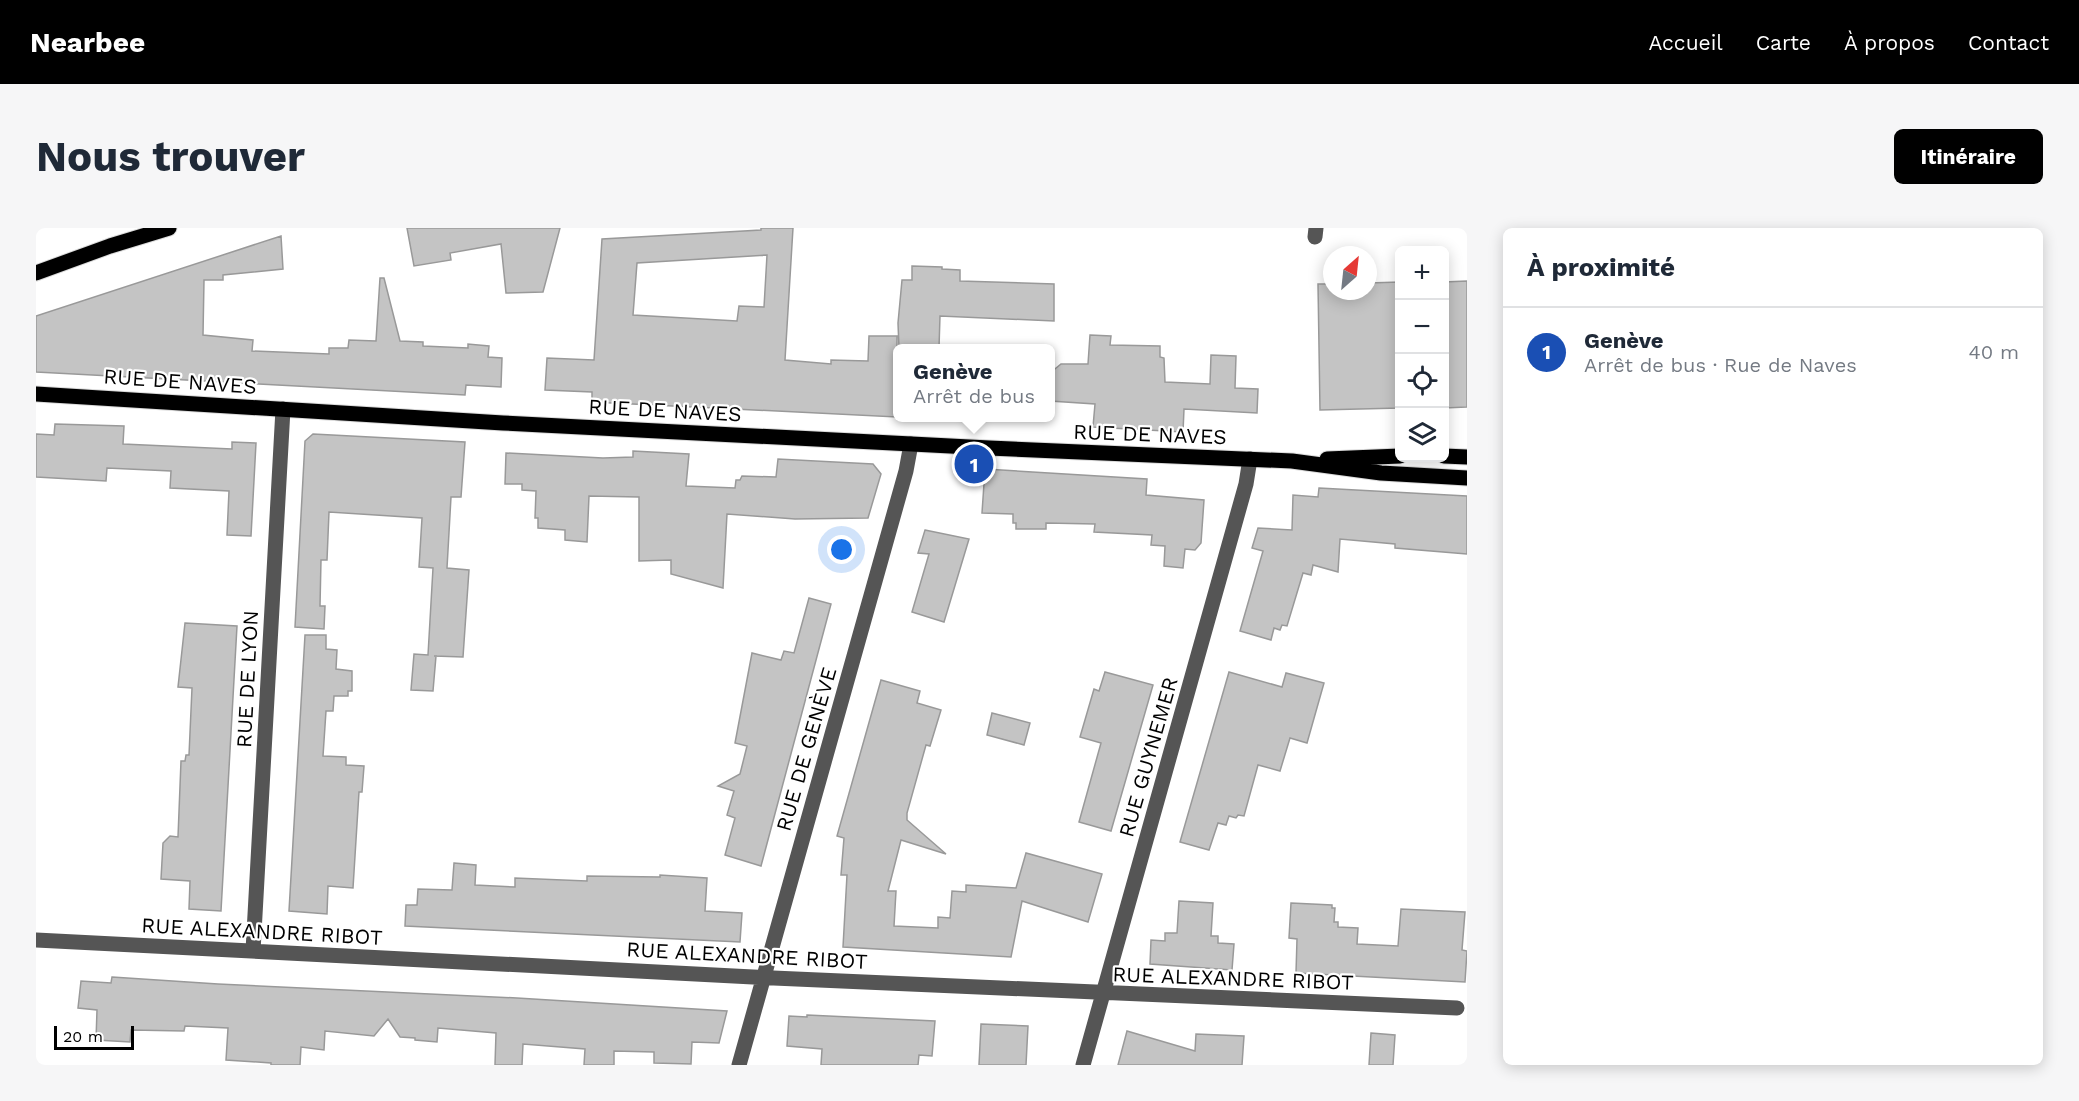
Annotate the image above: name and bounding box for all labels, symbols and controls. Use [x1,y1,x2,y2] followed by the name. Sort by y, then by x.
[30,26,145,59] text: Nearbee
[1648,30,1723,55] text: Accueil
[1756,30,1811,55] text: Carte
[1844,30,1935,55] text: À propos
[1968,30,2049,55] text: Contact
[1894,129,2043,184] button: Itinéraire
[36,132,305,181] text: Nous trouver
[1323,246,1377,300] north arrow
[1395,246,1449,462] map controls
[1395,246,1449,300] button: +
[1527,252,1675,282] text: À proximité
[1395,300,1449,354] button: −
[1584,328,1664,353] text: Genève
[1542,340,1551,364] text: 1
[1968,340,2019,364] text: 40 m
[893,344,1055,422] popup
[1584,353,1857,377] text: Arrêt de bus · Rue de Naves
[1395,354,1449,408] button: locate
[913,359,993,384] text: Genève
[103,363,257,399] street label: RUE DE NAVES
[913,384,1035,408] text: Arrêt de bus
[588,393,742,427] street label: RUE DE NAVES
[1395,408,1449,462] button: layers
[1073,419,1227,449] street label: RUE DE NAVES
[954,442,994,486] pin: 1
[827,535,856,564] your location
[231,609,263,749] street label: RUE DE LYON
[771,664,841,834] street label: RUE DE GENÈVE
[1113,674,1183,840] street label: RUE GUYNEMER
[141,912,383,950] street label: RUE ALEXANDRE RIBOT
[626,936,868,974] street label: RUE ALEXANDRE RIBOT
[1112,961,1354,995] street label: RUE ALEXANDRE RIBOT
[54,1023,134,1050] scale bar
[63,1027,103,1046] text: 20 m

